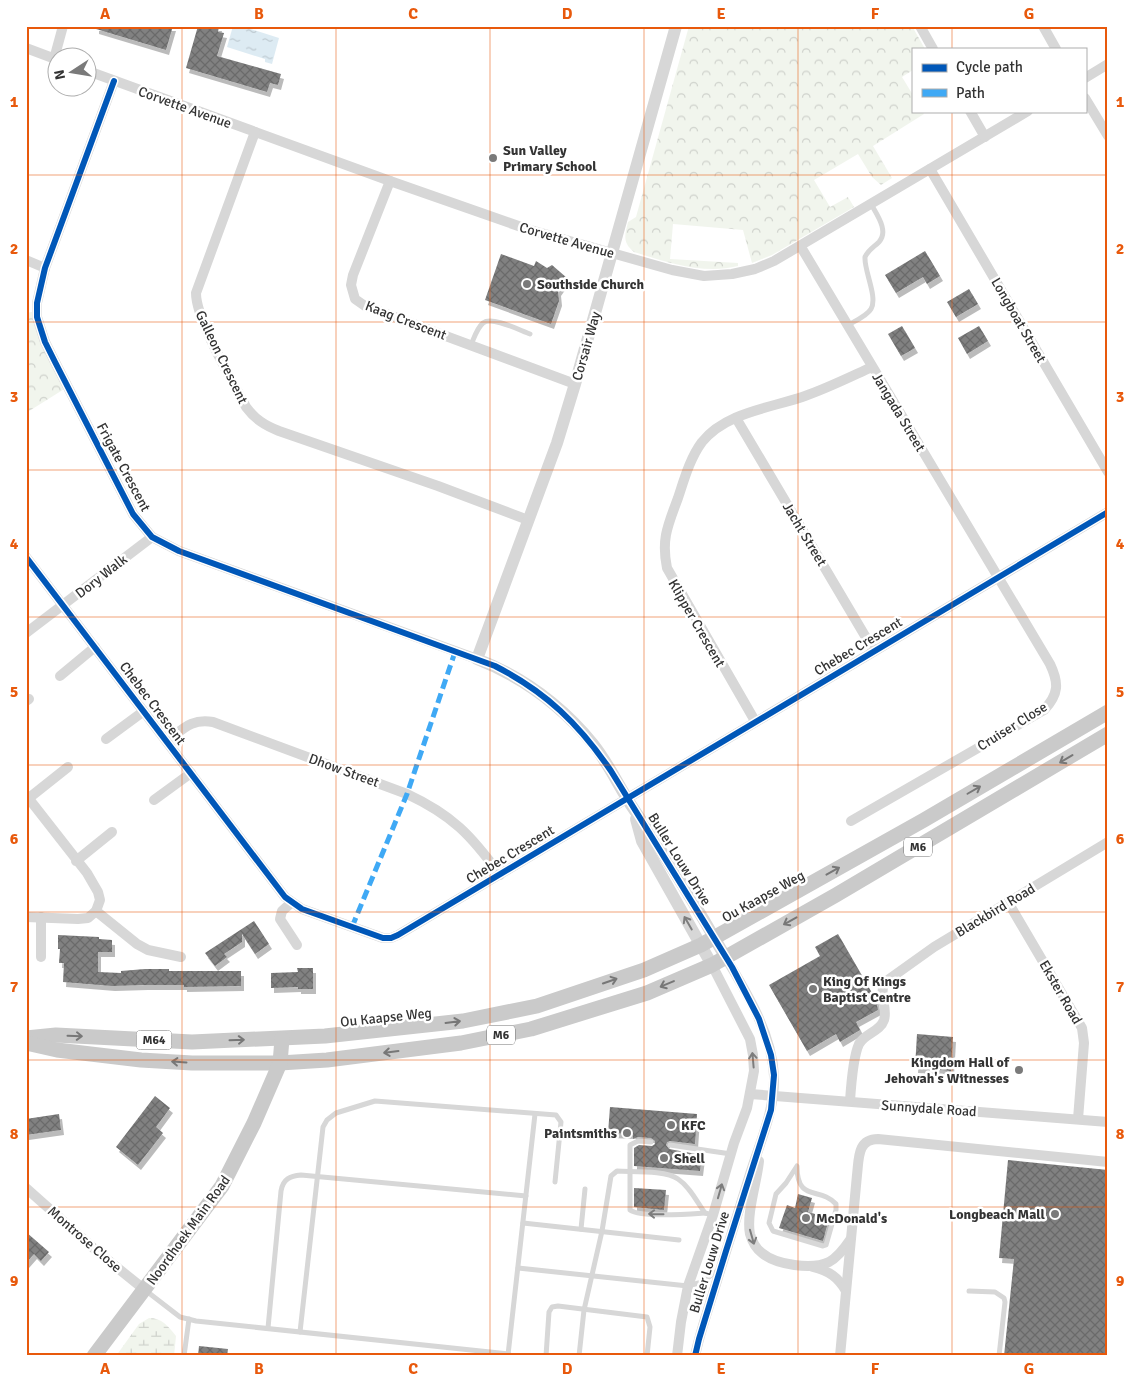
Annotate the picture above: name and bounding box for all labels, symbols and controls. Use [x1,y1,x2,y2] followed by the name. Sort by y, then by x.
[100,4,111,24] text: A
[254,4,264,24] text: B
[408,4,418,24] text: C
[562,4,573,24] text: D
[716,4,726,24] text: E
[871,4,880,24] text: F
[1024,4,1034,24] text: G
[48,48,98,98] north arrow
[912,48,1086,112] legend
[956,58,1023,76] text: Cycle path
[50,68,69,81] text: N
[136,83,234,132] street label: Corvette Avenue
[956,84,985,102] text: Path
[10,92,19,112] text: 1
[1116,92,1125,112] text: 1
[503,142,597,175] place label: Sun Valley Primary School
[487,152,499,164] marker: Sun Valley Primary School
[517,219,616,262] street label: Corvette Avenue
[10,239,18,259] text: 2
[1116,239,1124,259] text: 2
[987,275,1050,366] street label: Longboat Street
[537,276,644,293] place label: Southside Church
[521,278,533,290] marker: Southside Church
[363,297,449,344] street label: Kaag Crescent
[192,308,251,407] street label: Galleon Crescent
[569,309,605,383] street label: Corsair Way
[868,370,929,455] street label: Jangada Street
[10,387,18,407] text: 3
[1116,387,1124,407] text: 3
[93,420,154,515] street label: Frigate Crescent
[779,499,830,569] street label: Jacht Street
[10,534,19,554] text: 4
[1116,534,1125,554] text: 4
[72,551,131,602] street label: Dory Walk
[664,576,729,670] street label: Klipper Crescent
[811,613,905,679] street label: Chebec Crescent
[116,658,189,748] street label: Chebec Crescent
[10,682,18,702] text: 5
[1116,682,1124,702] text: 5
[974,698,1050,755] street label: Cruiser Close
[306,750,381,791] street label: Dhow Street
[1059,755,1073,765] one-way arrow
[967,785,981,795] one-way arrow
[644,810,715,909] street label: Buller Louw Drive
[463,821,557,887] street label: Chebec Crescent
[10,829,19,849] text: 6
[1116,829,1125,849] text: 6
[904,838,932,856] road number: M6
[826,866,841,876] one-way arrow
[719,867,808,926] street label: Ou Kaapse Weg
[952,880,1038,941] street label: Blackbird Road
[683,915,693,930] one-way arrow
[783,917,798,926] one-way arrow
[1035,957,1086,1027] street label: Ekster Road
[823,973,911,1006] place label: King Of Kings Baptist Centre
[601,976,617,986] one-way arrow
[10,977,19,997] text: 7
[1116,977,1125,997] text: 7
[660,980,675,990] one-way arrow
[807,983,819,995] marker: King Of Kings Baptist Centre
[339,1004,433,1031] street label: Ou Kaapse Weg
[444,1017,460,1027] one-way arrow
[487,1026,515,1044] road number: M6
[136,1030,172,1050] road number: M64
[66,1031,83,1041] one-way arrow
[228,1035,245,1045] one-way arrow
[384,1047,400,1057] one-way arrow
[749,1052,758,1068] one-way arrow
[885,1054,1010,1087] place label: Kingdom Hall of Jehovah's Witnesses
[171,1058,187,1067] one-way arrow
[1013,1064,1025,1076] marker: Kingdom Hall of Jehovah's Witnesses
[881,1097,977,1120] street label: Sunnydale Road
[681,1117,706,1134] place label: KFC
[665,1119,677,1131] marker: KFC
[10,1124,19,1144] text: 8
[1116,1124,1125,1144] text: 8
[544,1125,617,1142] place label: Paintsmiths
[621,1127,633,1139] marker: Paintsmiths
[674,1150,706,1167] place label: Shell
[658,1152,670,1164] marker: Shell
[143,1172,234,1288] street label: Noordhoek Main Road
[716,1183,725,1199] one-way arrow
[44,1203,125,1276] street label: Montrose Close
[949,1206,1046,1223] place label: Longbeach Mall
[1049,1208,1061,1220] marker: Longbeach Mall
[648,1209,664,1219] one-way arrow
[686,1209,733,1315] street label: Buller Louw Drive
[816,1210,887,1227] place label: McDonald's
[800,1212,812,1224] marker: McDonald's
[748,1229,757,1245] one-way arrow
[10,1271,19,1291] text: 9
[1116,1271,1125,1291] text: 9
[100,1359,111,1379] text: A
[254,1359,264,1379] text: B
[408,1359,418,1379] text: C
[562,1359,573,1379] text: D
[716,1359,726,1379] text: E
[871,1359,880,1379] text: F
[1024,1359,1034,1379] text: G

